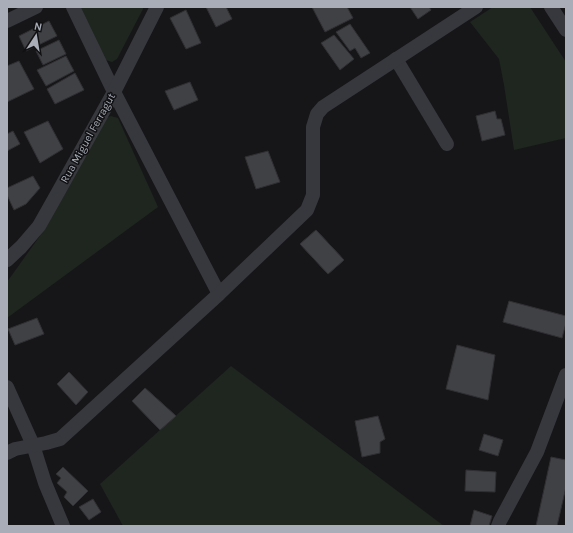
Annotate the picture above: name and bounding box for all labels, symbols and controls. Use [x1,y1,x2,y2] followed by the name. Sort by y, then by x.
[16,16,56,56] north arrow
[33,20,43,34] text: N
[58,91,118,185] street label: Rua Miguel Ferragut

